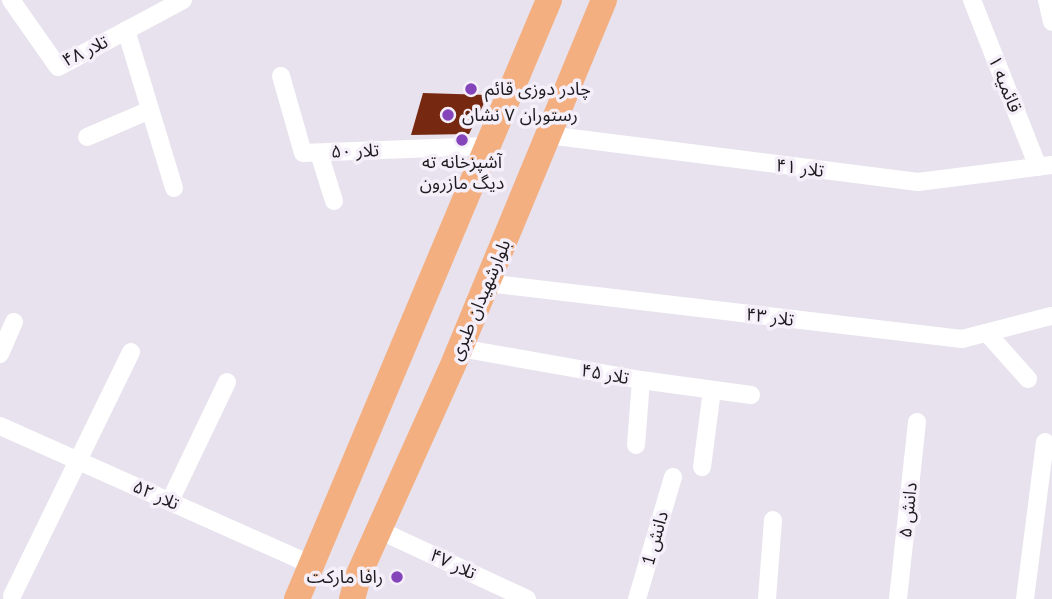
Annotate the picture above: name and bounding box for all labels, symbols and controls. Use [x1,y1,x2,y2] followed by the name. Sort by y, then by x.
[58,30,111,71] street label: تلار ۴۸
[984,52,1027,116] street label: قائمیه ۱
[485,77,591,102] place label: چادر دوزی قائم
[463,81,479,97] marker: چادر دوزی قائم
[462,103,578,126] place label: رستوران ۷ نشان
[440,107,456,123] marker: رستوران ۷ نشان
[454,132,470,148] marker: آشپزخانه ته دیگ مازرون
[331,138,379,163] street label: تلار ۵۰
[420,150,504,194] place label: آشپزخانه ته دیگ مازرون
[775,153,825,182] street label: تلار ۴۱
[444,236,515,364] street label: بلوارشهیدان طبری
[745,302,795,331] street label: تلار ۴۳
[579,358,631,389] street label: تلار ۴۵
[130,474,183,515] street label: تلار ۵۲
[893,481,922,539] street label: دانش ۵
[636,508,673,568] street label: دانش 1
[427,543,480,584] street label: تلار ۴۷
[307,565,383,588] place label: رافا مارکت
[389,569,405,585] marker: رافا مارکت

